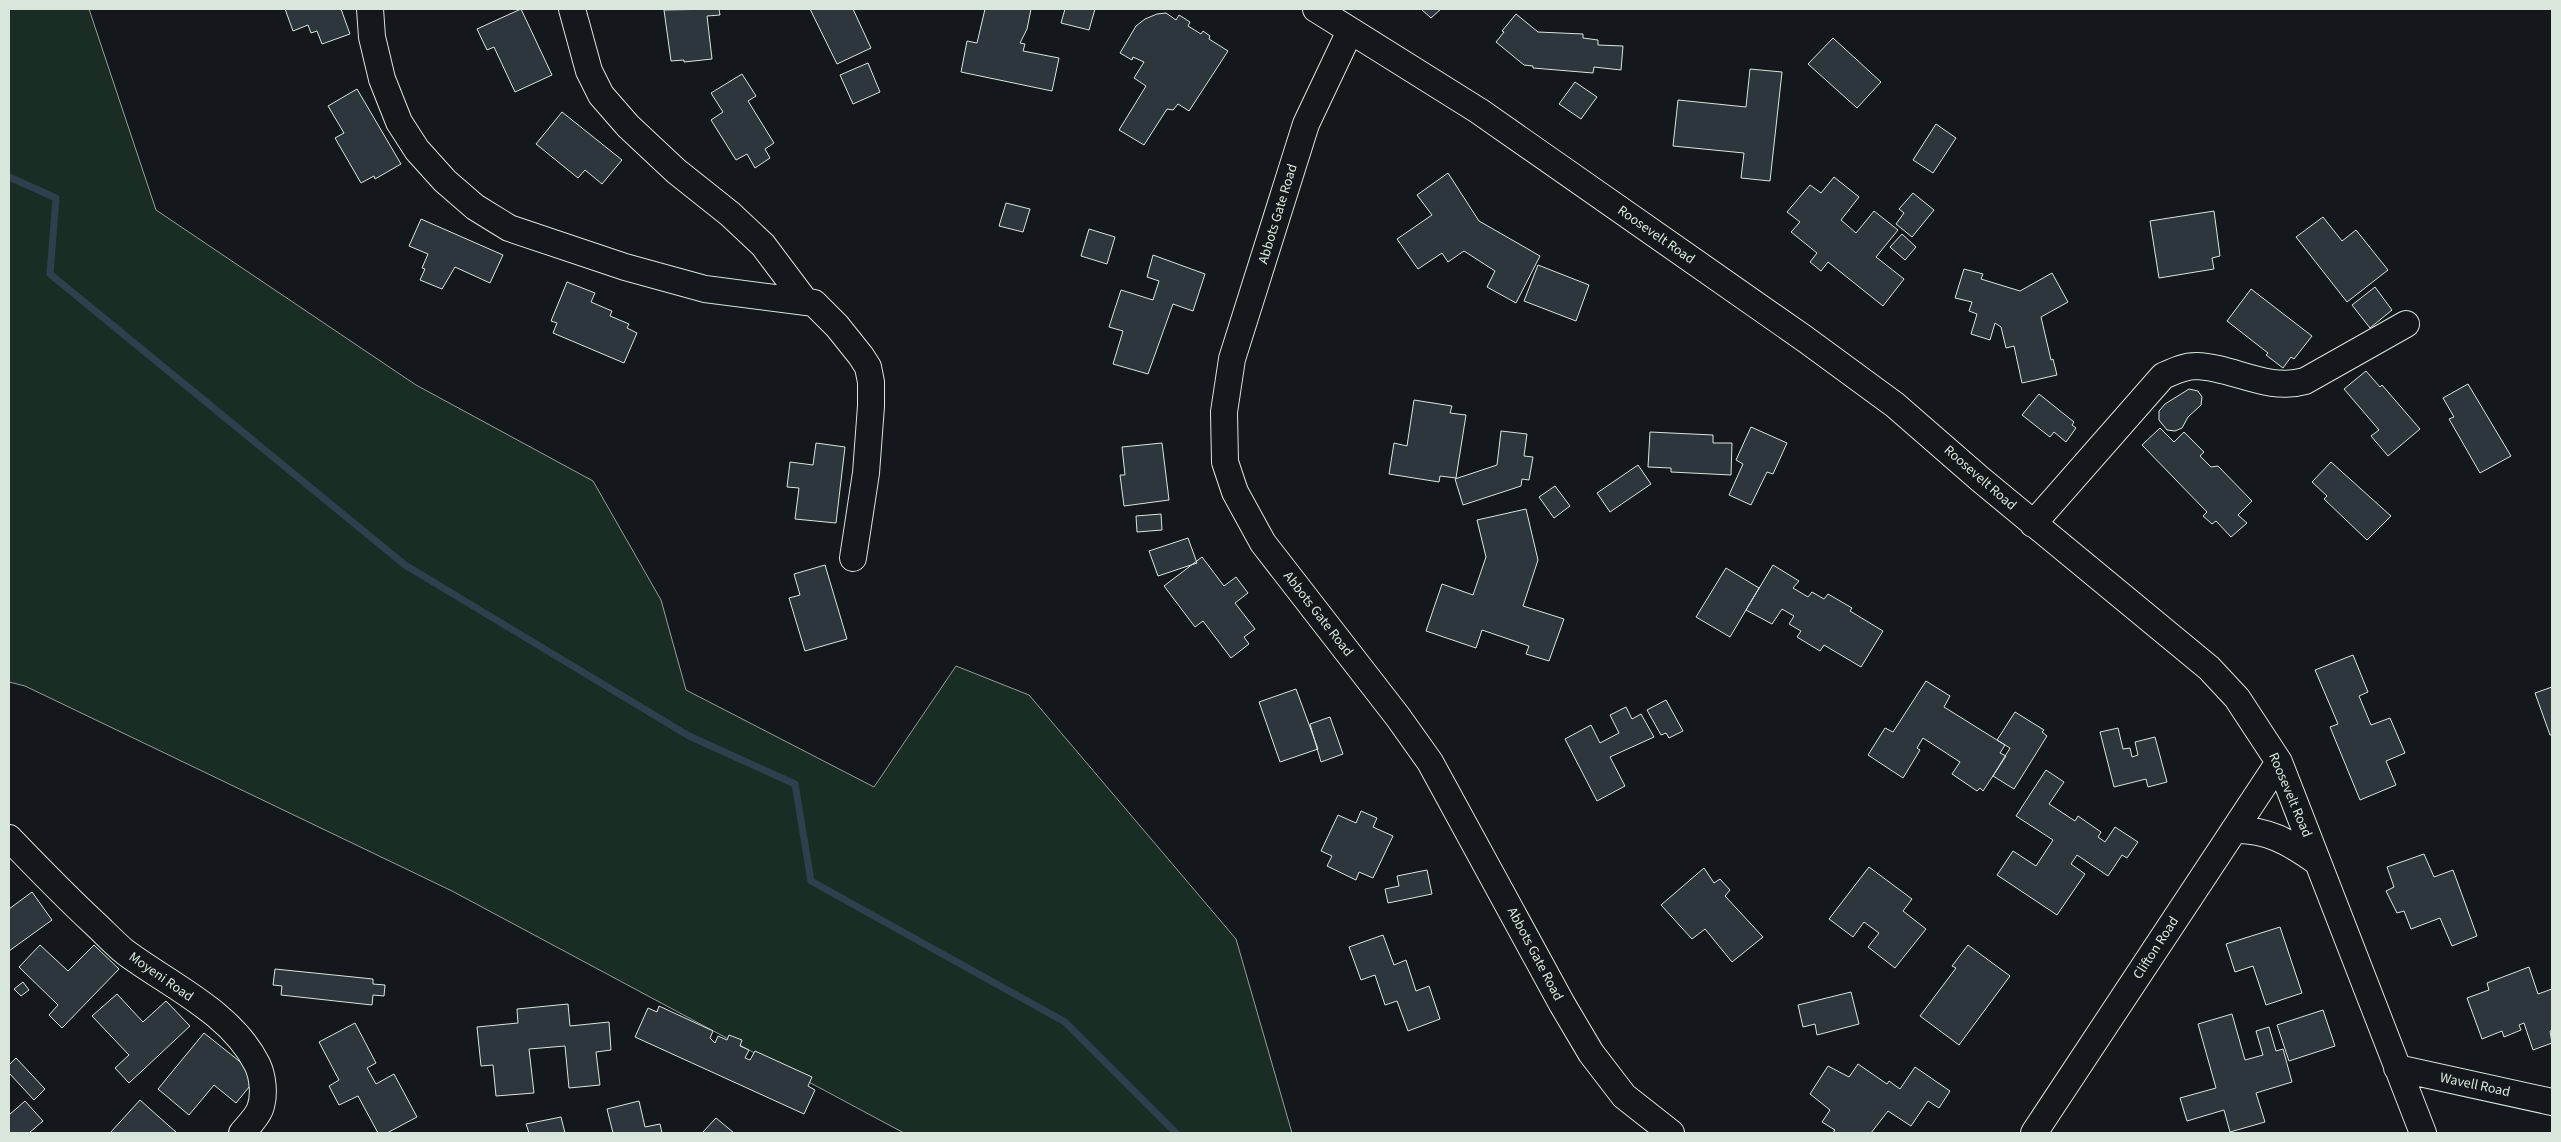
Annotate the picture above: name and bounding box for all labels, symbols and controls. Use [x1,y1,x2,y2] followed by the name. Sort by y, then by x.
[1253,162,1303,266] street label: Abbots Gate Road
[1613,201,1699,269] street label: Roosevelt Road
[1939,441,2021,515] street label: Roosevelt Road
[1278,567,1358,661] street label: Abbots Gate Road
[2263,749,2317,841] street label: Roosevelt Road
[1502,904,1568,1004] street label: Abbots Gate Road
[2128,913,2184,983] street label: Clifton Road
[125,947,197,1007] street label: Moyeni Road
[2438,1068,2512,1102] street label: Wavell Road

